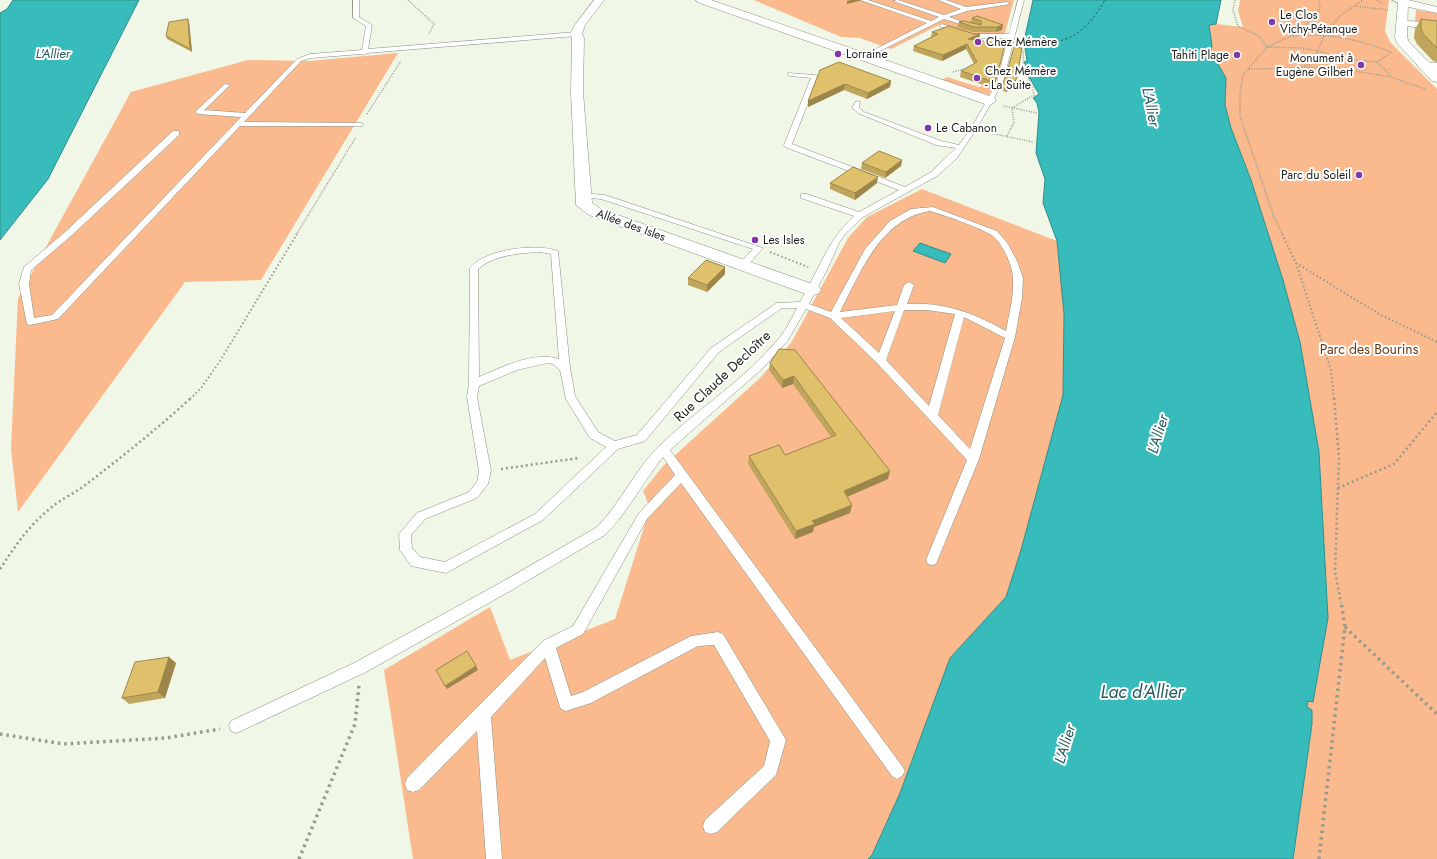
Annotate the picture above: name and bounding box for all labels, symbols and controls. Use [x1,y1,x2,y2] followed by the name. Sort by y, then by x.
[1280,6,1358,38] place label: Le Clos Vichy-Pétanque
[1267,17,1277,27] marker: Le Clos Vichy-Pétanque
[986,33,1057,51] place label: Chez Mémère
[973,37,983,47] marker: Chez Mémère
[36,44,71,63] water label: L'Allier
[846,45,888,63] place label: Lorraine
[1172,46,1229,64] place label: Tahiti Plage
[833,49,843,59] marker: Lorraine
[1276,49,1353,81] place label: Monument à Eugène Gilbert
[1232,50,1242,60] marker: Tahiti Plage
[1356,60,1366,70] marker: Monument à Eugène Gilbert
[985,62,1056,94] place label: Chez Mémère - La Suite
[972,73,982,83] marker: Chez Mémère - La Suite
[1136,85,1166,130] water label: L'Allier
[936,119,997,137] place label: Le Cabanon
[923,123,933,133] marker: Le Cabanon
[1281,166,1351,184] place label: Parc du Soleil
[1354,170,1364,180] marker: Parc du Soleil
[594,204,668,246] street label: Allée des Isles
[763,231,805,249] place label: Les Isles
[750,235,760,245] marker: Les Isles
[669,326,775,426] street label: Rue Claude Decloître
[1320,339,1419,359] park label: Parc des Bourins
[1142,411,1175,456] water label: L'Allier
[1101,679,1184,705] water label: Lac d'Allier
[1049,721,1082,766] water label: L'Allier

